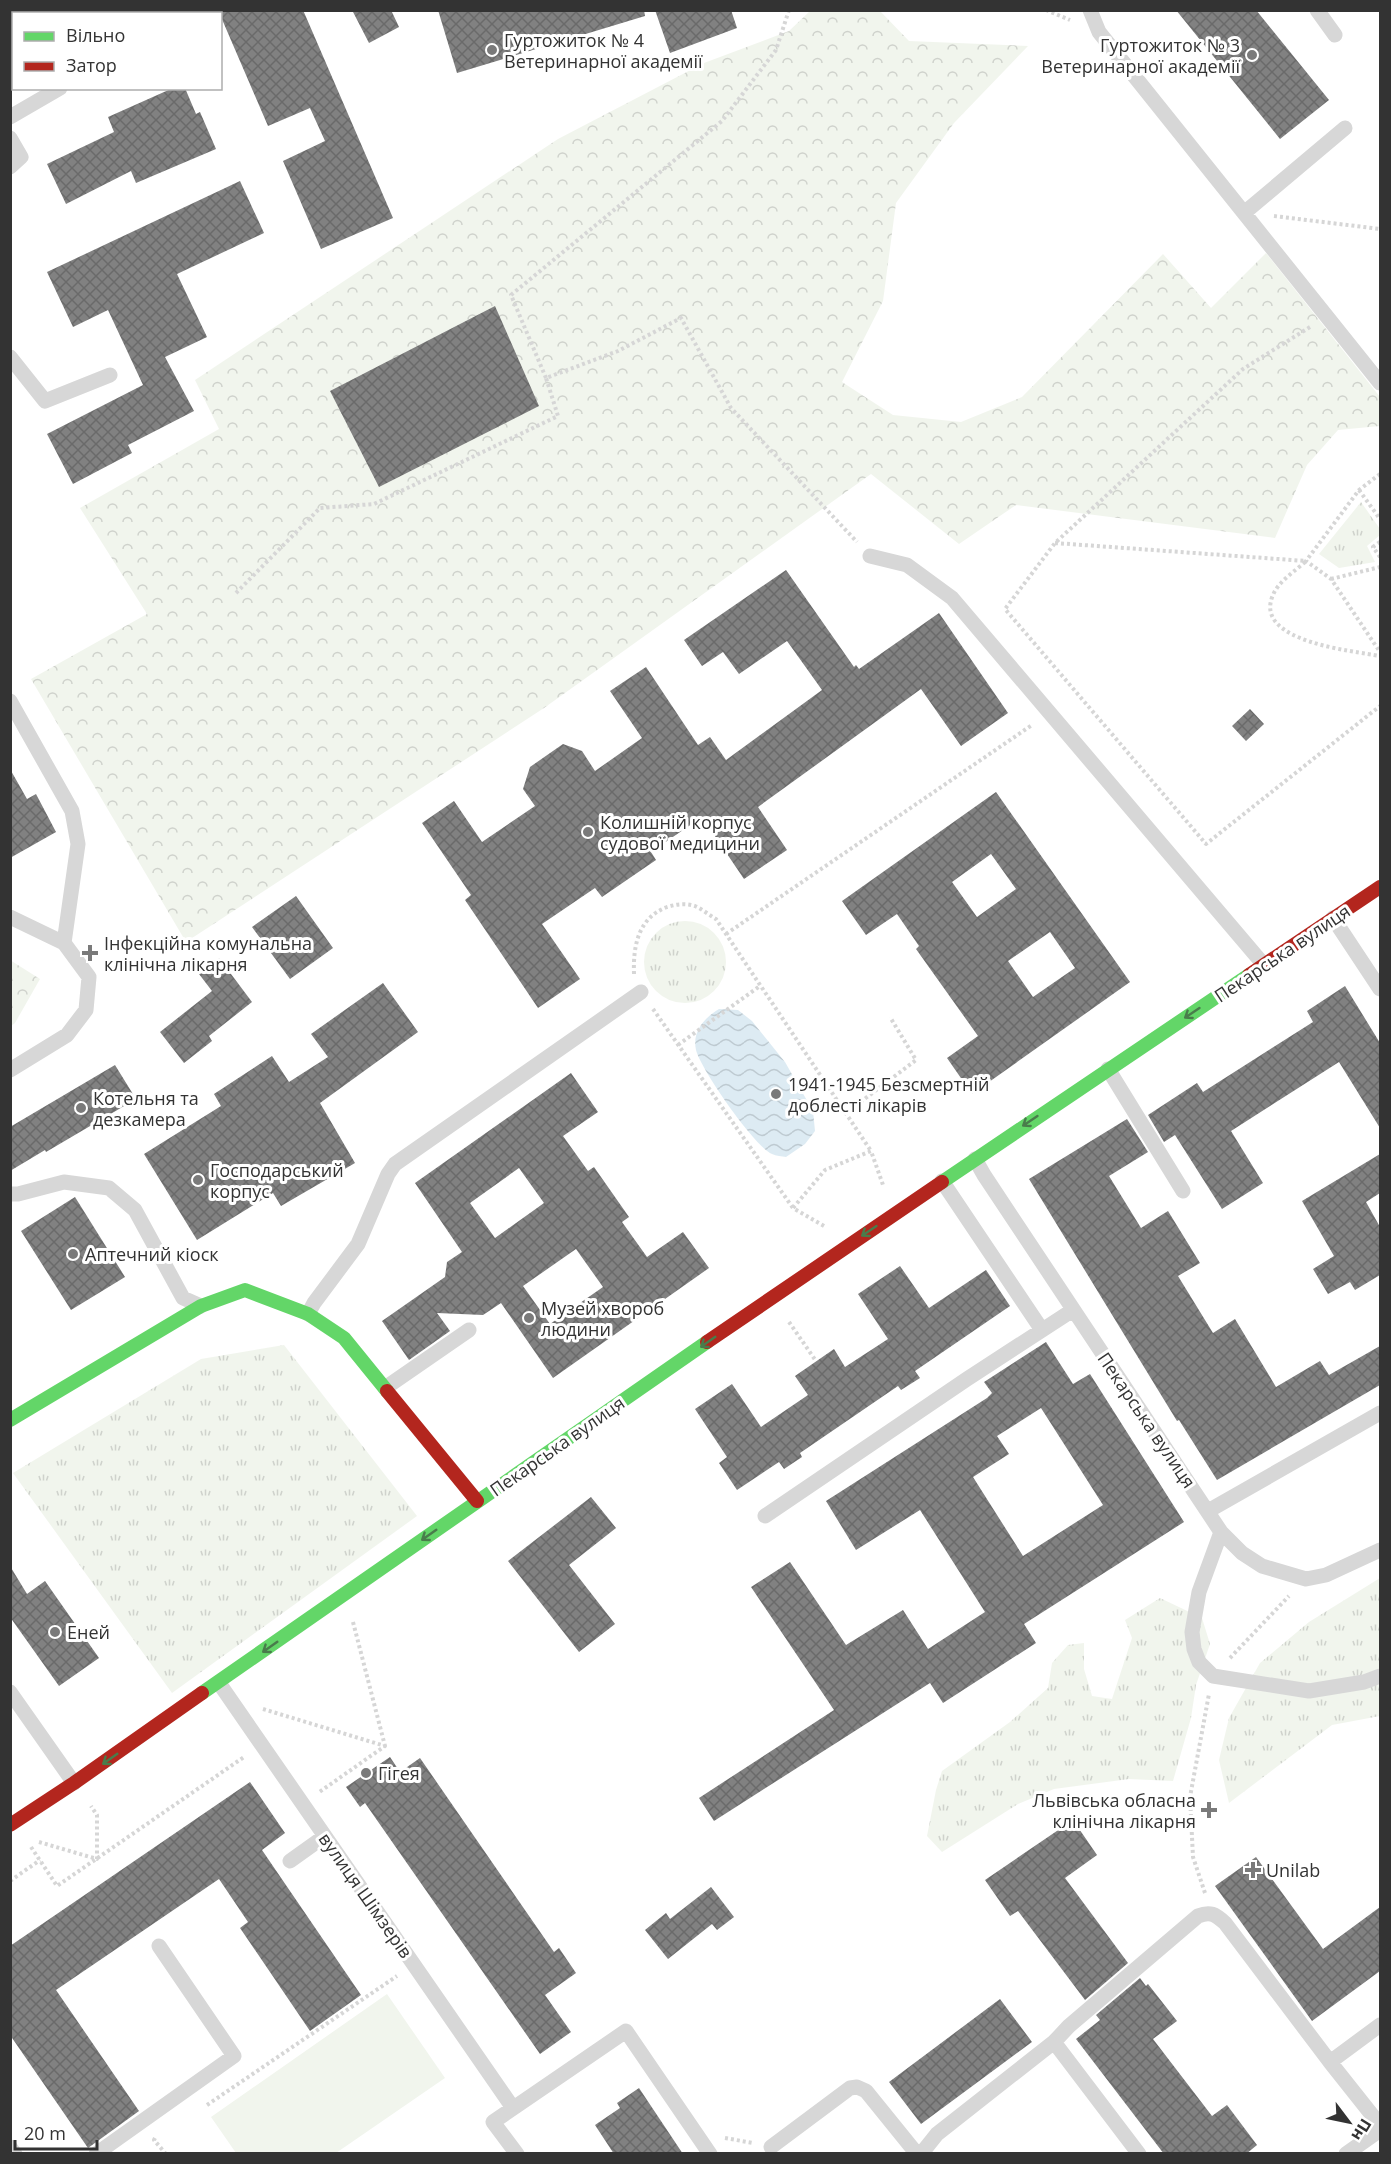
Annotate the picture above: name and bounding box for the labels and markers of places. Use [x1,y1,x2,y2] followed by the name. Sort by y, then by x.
[504,28,703,73] place label: Гуртожиток № 4 Ветеринарної академії
[1041,33,1240,78] place label: Гуртожиток № 3 Ветеринарної академії
[485,43,499,57] marker: Гуртожиток № 4 Ветеринарної академії
[1245,48,1259,62] marker: Гуртожиток № 3 Ветеринарної академії
[600,810,760,855] place label: Колишній корпус судової медицини
[581,825,595,839] marker: Колишній корпус судової медицини
[104,931,312,976] place label: Інфекційна комунальна клінічна лікарня
[81,944,99,962] marker: Інфекційна комунальна клінічна лікарня
[788,1072,989,1117] place label: 1941-1945 Безсмертній доблесті лікарів
[93,1086,199,1131] place label: Котельня та дезкамера
[769,1087,783,1101] marker: 1941-1945 Безсмертній доблесті лікарів
[74,1101,88,1115] marker: Котельня та дезкамера
[210,1158,344,1203] place label: Господарський корпус
[191,1173,205,1187] marker: Господарський корпус
[85,1242,219,1266] place label: Аптечний кіоск
[66,1247,80,1261] marker: Аптечний кіоск
[541,1296,664,1341] place label: Музей хвороб людини
[522,1311,536,1325] marker: Музей хвороб людини
[67,1620,110,1644] place label: Еней
[48,1625,62,1639] marker: Еней
[378,1761,420,1785] place label: Гігея
[359,1766,373,1780] marker: Гігея
[1032,1788,1196,1833] place label: Львівська обласна клінічна лікарня
[1200,1801,1218,1819] marker: Львівська обласна клінічна лікарня
[1266,1858,1320,1882] place label: Unilab
[1244,1861,1262,1879] marker: Unilab

